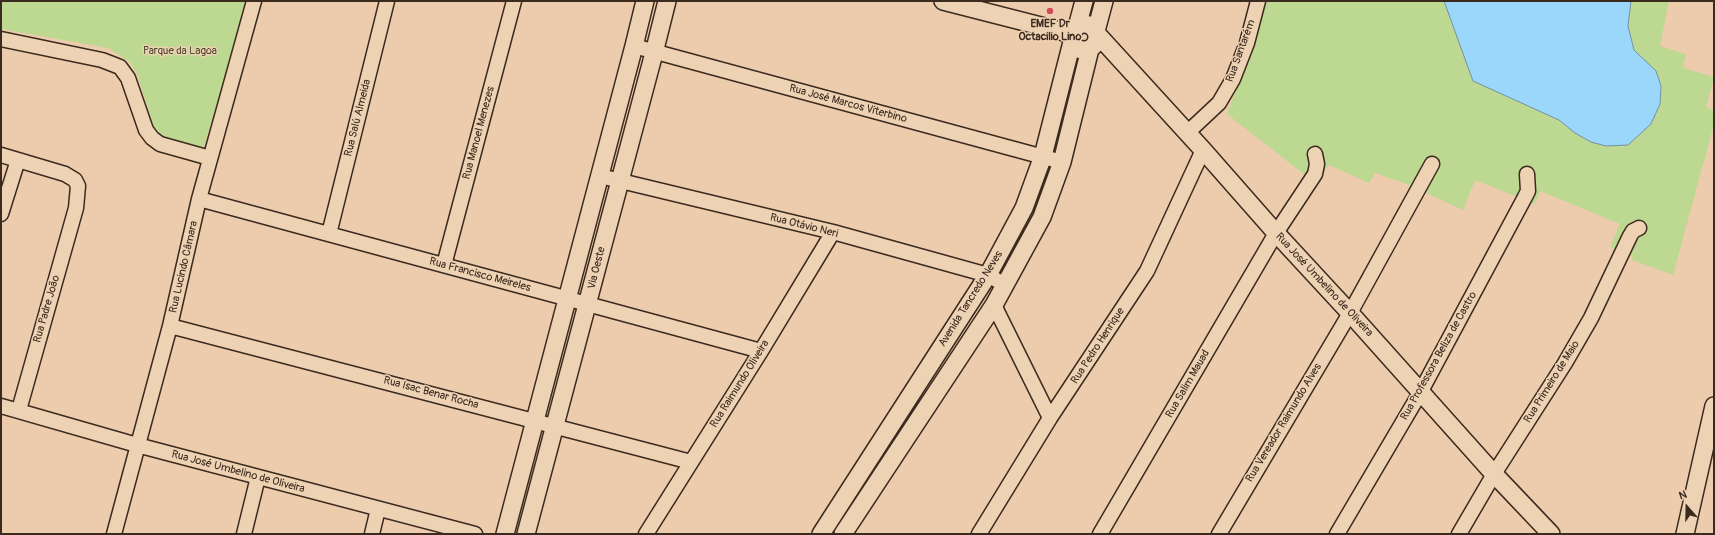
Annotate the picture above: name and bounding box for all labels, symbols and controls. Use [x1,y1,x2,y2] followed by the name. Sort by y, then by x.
[1045,6,1055,16] marker: EMEF Dr Octacilio Lino
[1019,17,1081,43] place label: EMEF Dr Octacilio Lino
[1224,18,1258,84] street label: Rua Santarém
[143,44,217,58] park label: Parque da Lagoa
[342,78,374,158] street label: Rua Salú Almeida
[788,82,908,126] street label: Rua José Marcos Viterbino
[460,85,498,181] street label: Rua Manoel Menezes
[768,211,840,241] street label: Rua Otávio Neri
[167,220,201,314] street label: Rua Lucindo Câmara
[1272,230,1376,340] street label: Rua José Umbelino de Oliveira
[585,245,609,291] street label: Via Oeste
[936,249,1006,349] street label: Avenida Tancredo Neves
[428,255,532,295] street label: Rua Francisco Meireles
[31,274,63,344] street label: Rua Padre João
[1398,289,1480,423] street label: Rua Professora Beliza de Castro
[1068,305,1128,387] street label: Rua Pedro Henrique
[708,338,772,430] street label: Rua Raimundo Oliveira
[1521,339,1583,425] street label: Rua Primeiro de Maio
[1163,348,1213,420] street label: Rua Salim Mauad
[1243,361,1325,485] street label: Rua Vereador Raimundo Alves
[382,374,480,412] street label: Rua Isac Benar Rocha
[170,448,306,496] street label: Rua José Umbelino de Oliveira
[1667,487,1707,527] north arrow
[1677,488,1688,503] text: N

